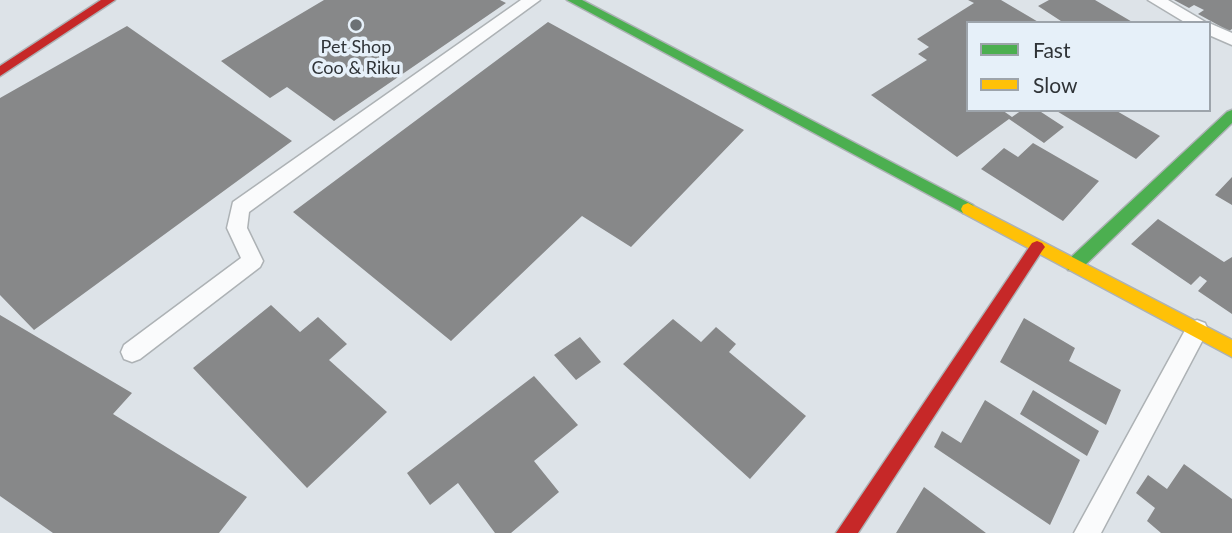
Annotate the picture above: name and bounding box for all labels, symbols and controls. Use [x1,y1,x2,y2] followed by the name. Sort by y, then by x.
[348,17,364,33] marker: Pet Shop Coo & Riku
[966,21,1211,112] legend
[312,36,400,78] place label: Pet Shop Coo & Riku
[1033,37,1070,62] text: Fast
[1033,72,1077,97] text: Slow

